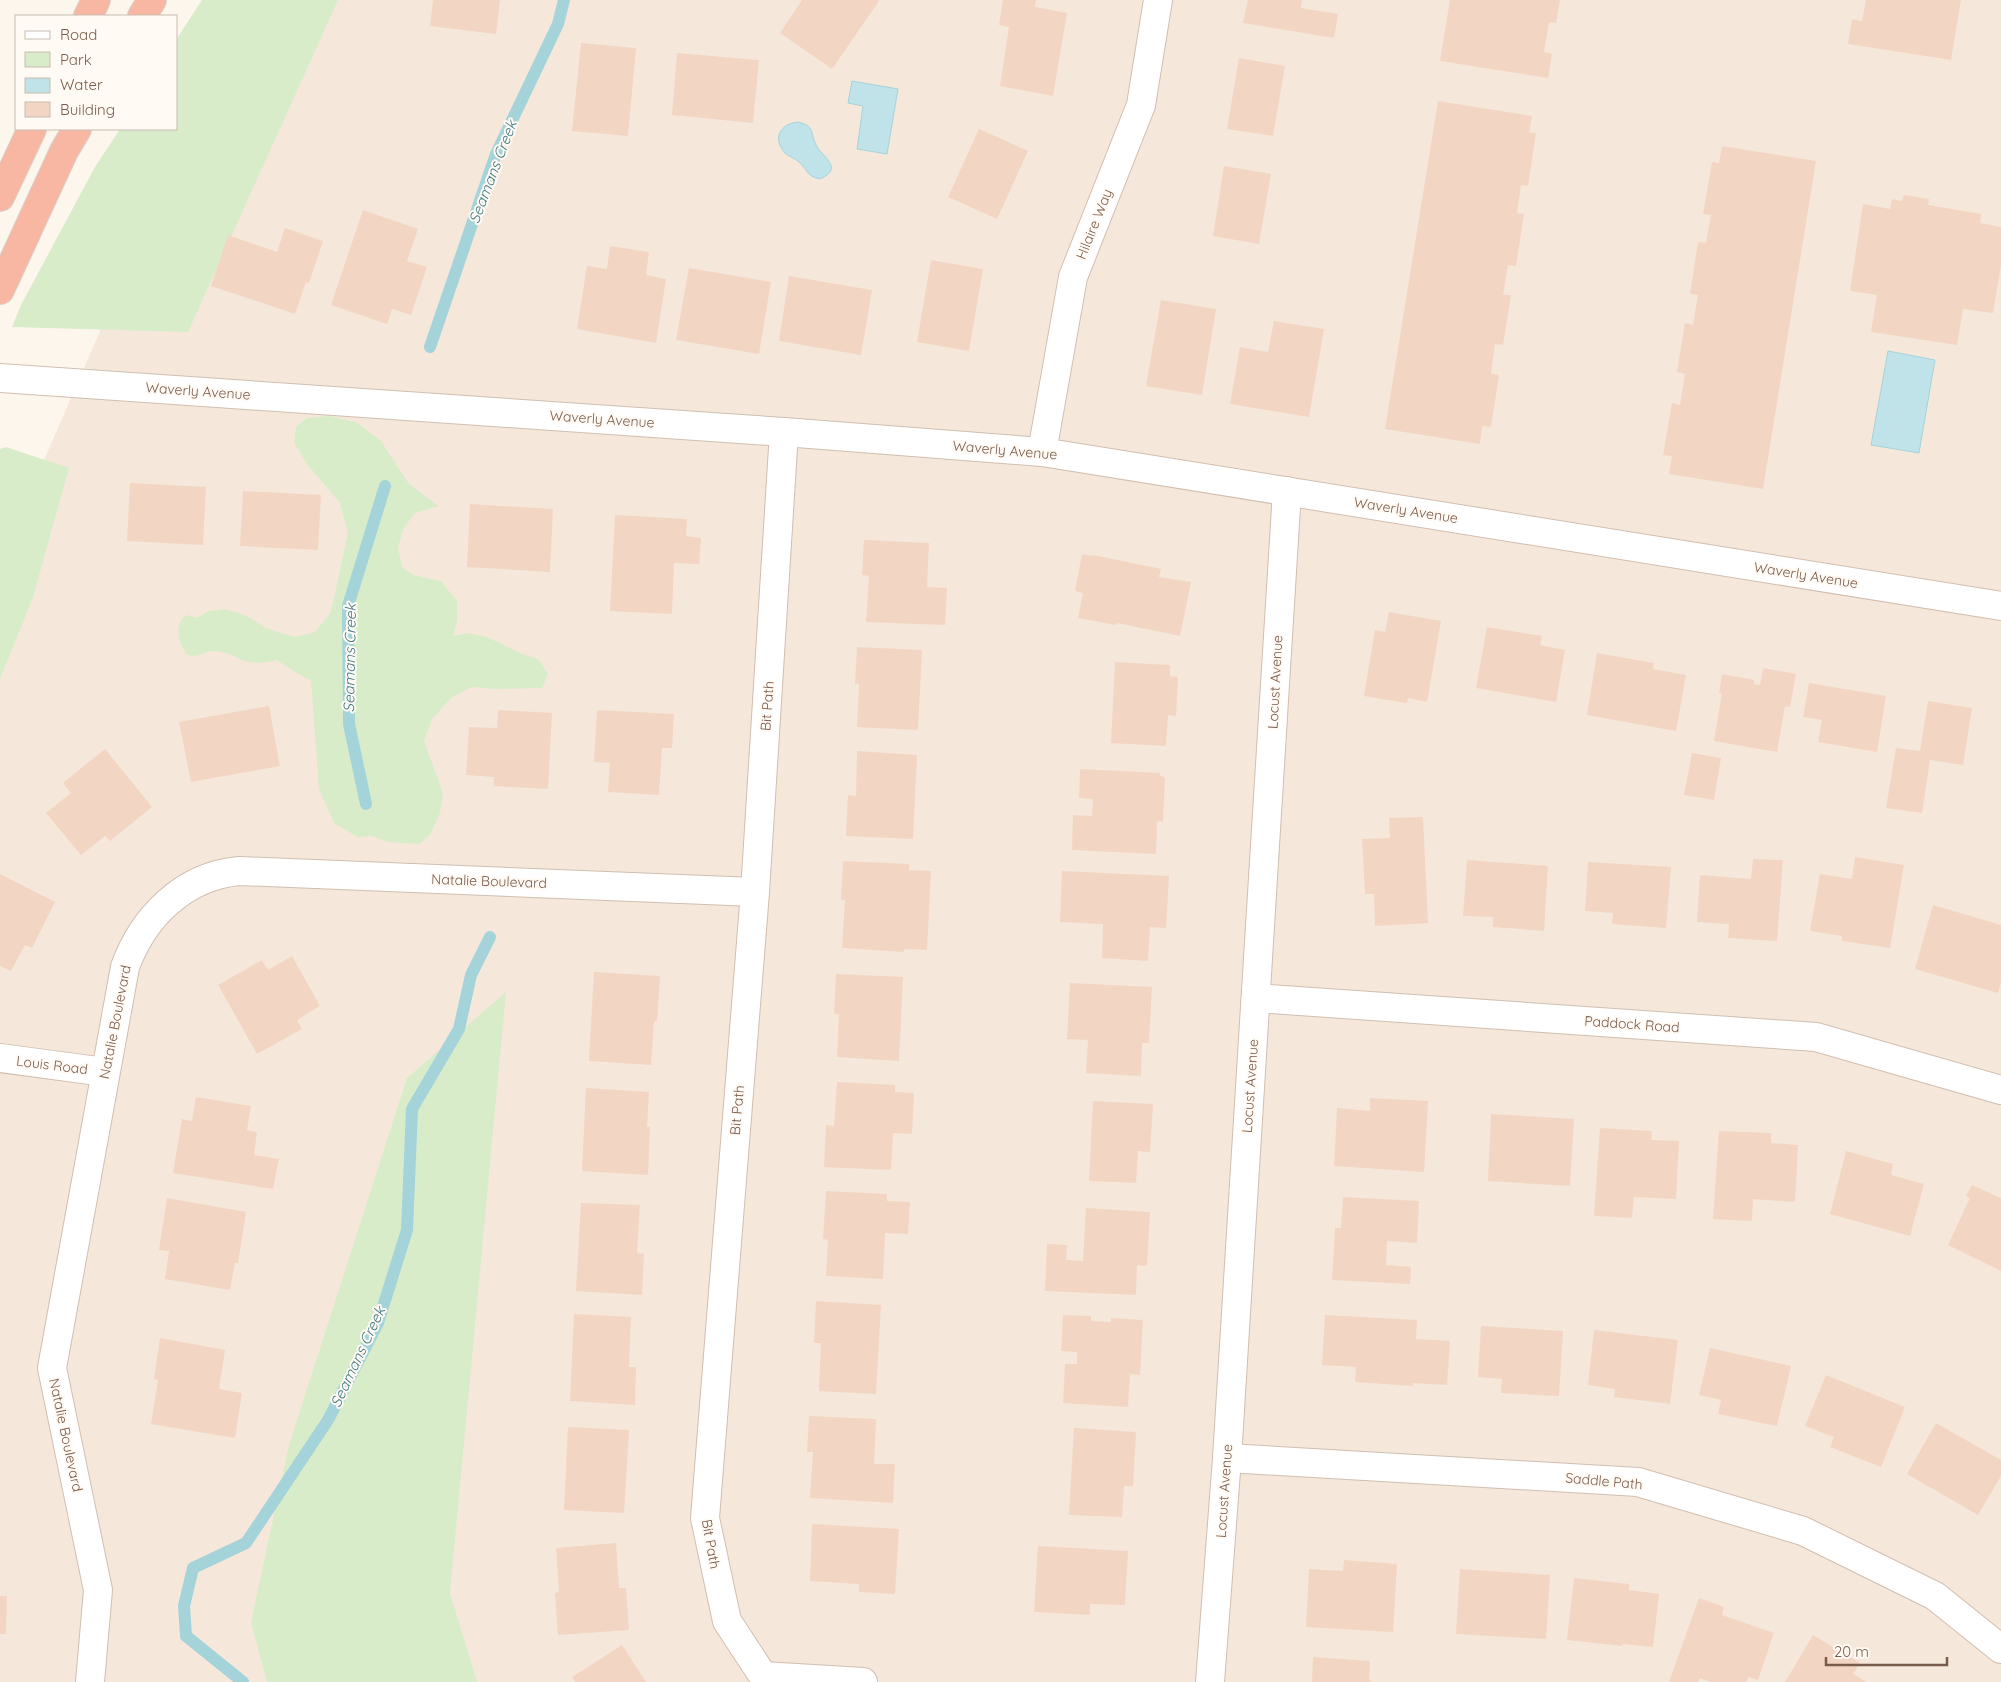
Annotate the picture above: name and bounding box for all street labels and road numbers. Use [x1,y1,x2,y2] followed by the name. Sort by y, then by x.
[1072,186,1116,262] street label: Hilaire Way
[145,378,251,404] street label: Waverly Avenue
[549,406,655,432] street label: Waverly Avenue
[952,436,1058,464] street label: Waverly Avenue
[1353,493,1459,527] street label: Waverly Avenue
[1753,558,1859,592] street label: Waverly Avenue
[1264,634,1286,729] street label: Locust Avenue
[756,680,778,732] street label: Bit Path
[431,870,547,892] street label: Natalie Boulevard
[95,963,135,1081] street label: Natalie Boulevard
[1584,1012,1680,1036] street label: Paddock Road
[1238,1038,1262,1134] street label: Locust Avenue
[15,1052,89,1078] street label: Louis Road
[726,1084,748,1136] street label: Bit Path
[45,1377,87,1493] street label: Natalie Boulevard
[1212,1443,1236,1539] street label: Locust Avenue
[1565,1469,1643,1493] street label: Saddle Path
[698,1518,724,1570] street label: Bit Path

